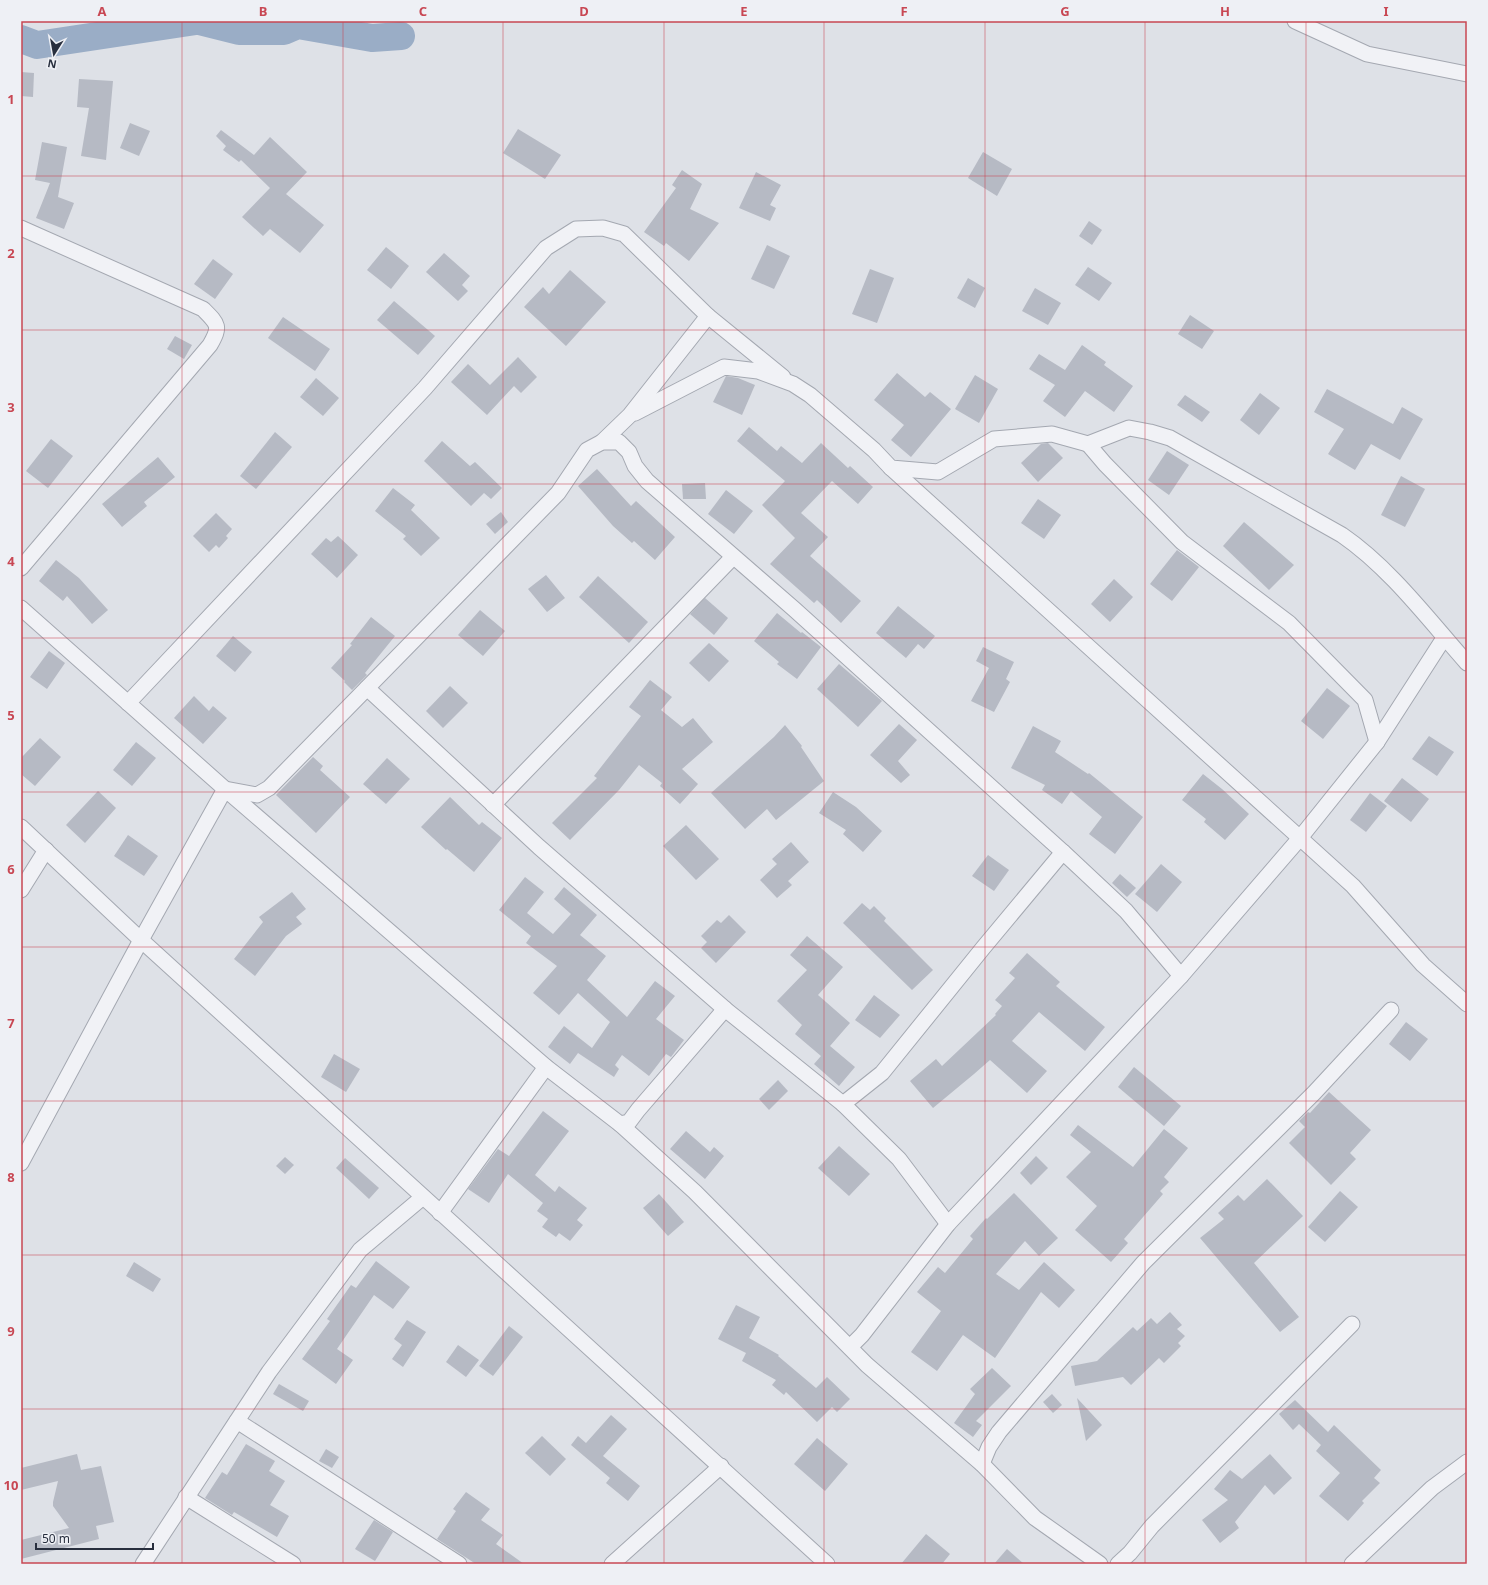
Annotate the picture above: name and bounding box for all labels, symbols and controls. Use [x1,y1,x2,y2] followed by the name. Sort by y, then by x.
[98,2,107,20] text: A
[259,2,267,20] text: B
[419,2,427,20] text: C
[579,2,589,20] text: D
[740,2,748,20] text: E
[900,2,908,20] text: F
[1060,2,1070,20] text: G
[1220,2,1230,20] text: H
[1383,2,1389,20] text: I
[34,34,74,74] north arrow
[46,56,58,73] text: N
[7,90,15,108] text: 1
[7,244,15,262] text: 2
[7,398,15,416] text: 3
[7,552,15,570] text: 4
[7,706,15,724] text: 5
[7,860,15,878] text: 6
[7,1014,15,1032] text: 7
[7,1168,15,1186] text: 8
[7,1322,15,1340] text: 9
[4,1476,18,1494] text: 10
[36,1525,153,1551] scale bar
[42,1530,70,1547] text: 50 m

